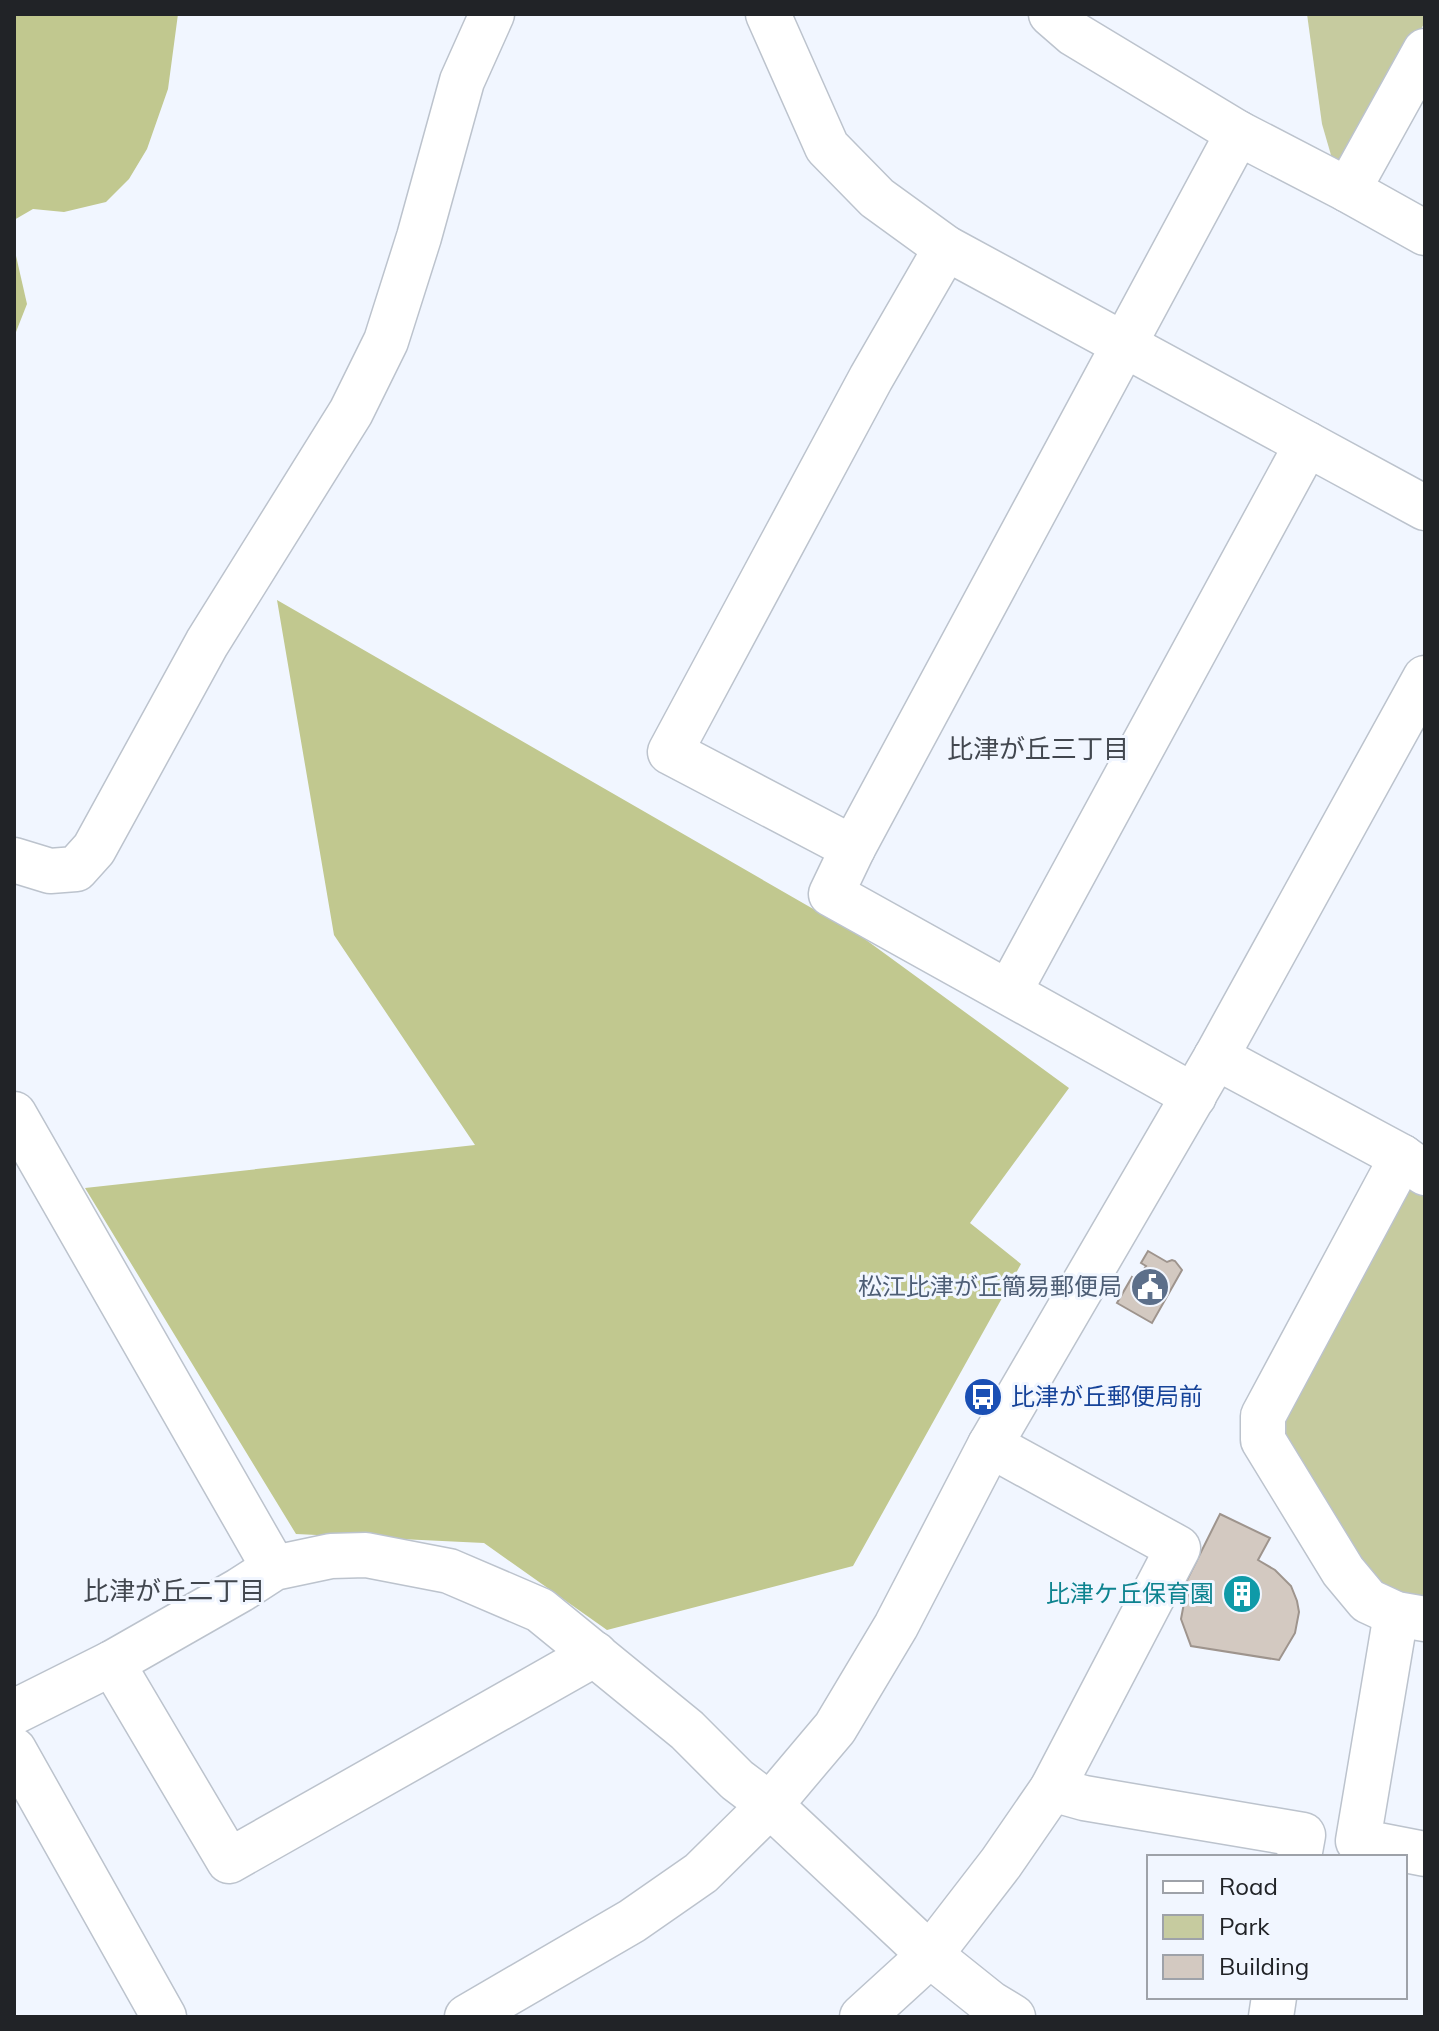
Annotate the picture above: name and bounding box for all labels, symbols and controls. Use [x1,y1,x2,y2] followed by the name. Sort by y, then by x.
[947,732,1129,765] district label: 比津が丘三丁目
[1129,1266,1171,1308] public building icon: 松江比津が丘簡易郵便局
[858,1271,1122,1301] place label: 松江比津が丘簡易郵便局
[962,1376,1004,1418] bus stop icon: 比津が丘郵便局前
[1011,1381,1203,1411] place label: 比津が丘郵便局前
[1221,1573,1263,1615] building icon: 比津ケ丘保育園
[83,1574,265,1607] district label: 比津が丘二丁目
[1046,1578,1214,1608] place label: 比津ケ丘保育園
[1147,1855,1407,1999] legend
[1219,1871,1278,1901] text: Road
[1219,1911,1270,1941] text: Park
[1219,1951,1309,1981] text: Building

